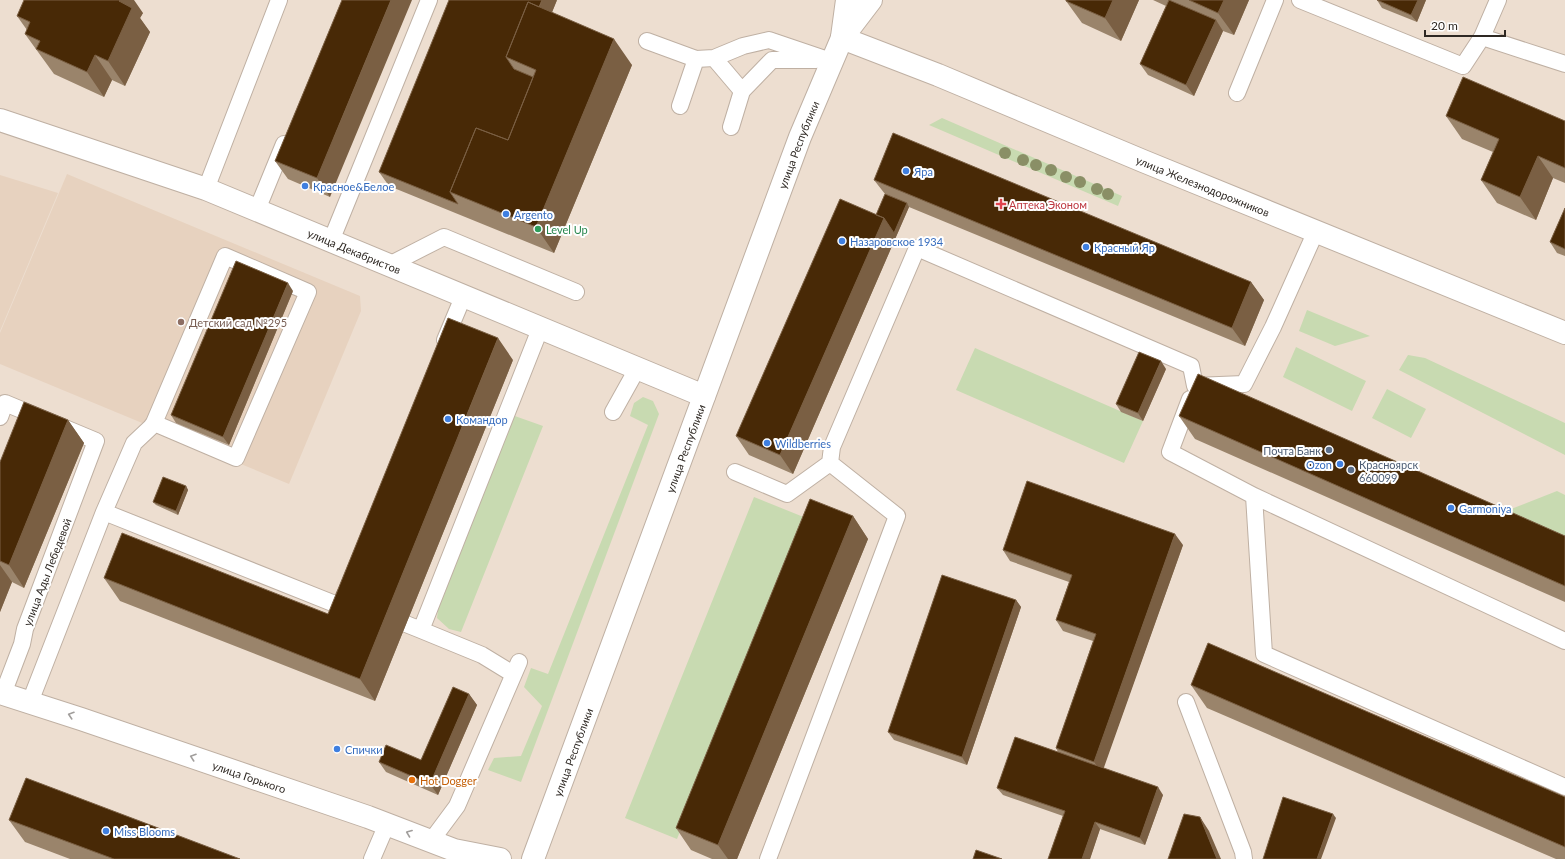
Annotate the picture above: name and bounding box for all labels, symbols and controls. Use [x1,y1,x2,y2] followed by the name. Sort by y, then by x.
[1425,12,1505,38] scale bar
[1431,18,1458,33] text: 20 m
[775,99,821,190] street label: улица Республики
[1134,152,1272,218] street label: улица Железнодорожников
[913,165,933,178] place label: Яра
[901,166,911,176] marker: Яра
[313,180,395,193] place label: Красное&Белое
[300,181,310,191] marker: Красное&Белое
[1009,198,1087,211] place label: Аптека Эконом
[996,199,1006,209] marker: Аптека Эконом
[514,208,553,221] place label: Argento
[501,209,511,219] marker: Argento
[546,223,588,236] place label: Level Up
[533,224,543,234] marker: Level Up
[306,226,403,276] street label: улица Декабристов
[850,235,944,248] place label: Назаровское 1934
[837,236,847,246] marker: Назаровское 1934
[1094,241,1155,254] place label: Красный Яр
[1081,242,1091,252] marker: Красный Яр
[189,316,287,329] place label: Детский сад №295
[176,317,186,327] marker: Детский сад №295
[663,402,707,494] street label: улица Республики
[456,413,508,426] place label: Командор
[443,414,453,424] marker: Командор
[775,437,831,450] place label: Wildberries
[762,438,772,448] marker: Wildberries
[1263,444,1321,457] place label: Почта Банк
[1324,445,1334,455] marker: Почта Банк
[1306,458,1332,471] place label: Ozon
[1359,458,1418,484] place label: Красноярск 660099
[1335,459,1345,469] marker: Ozon
[1346,465,1356,475] marker: Красноярск 660099
[1459,502,1512,515] place label: Garmoniya
[1446,503,1456,513] marker: Garmoniya
[20,516,74,628] street label: улица Ады Лебедевой
[550,706,595,798] street label: улица Республики
[67,711,74,720] one-way arrow
[345,743,383,756] place label: Спички
[332,744,342,754] marker: Спички
[190,754,197,762] one-way arrow
[211,758,288,795] street label: улица Горького
[420,774,477,787] place label: Hot Dogger
[407,775,417,785] marker: Hot Dogger
[114,825,175,838] place label: Miss Blooms
[101,826,111,836] marker: Miss Blooms
[405,829,412,837] one-way arrow

